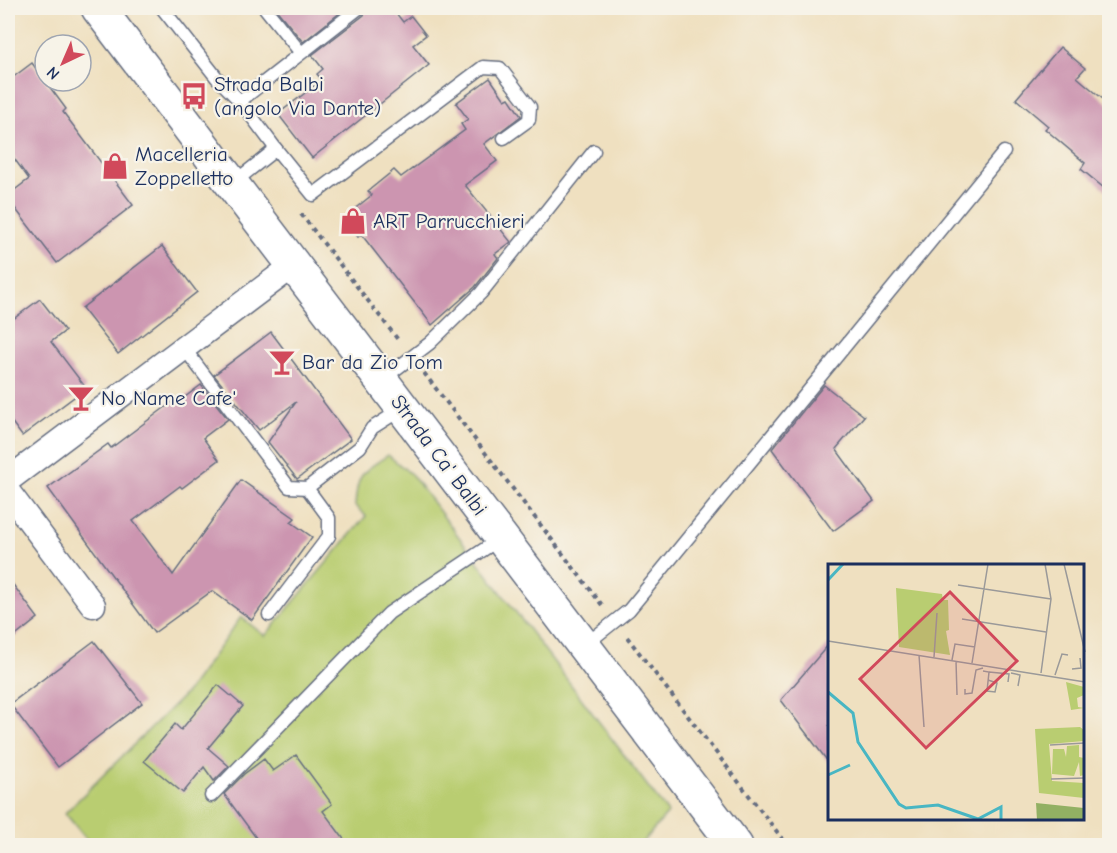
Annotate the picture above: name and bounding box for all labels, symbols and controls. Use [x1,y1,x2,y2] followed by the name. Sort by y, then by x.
[33,33,93,93] north arrow
[43,63,63,83] text: N
[214,72,381,120] place label: Strada Balbi (angolo Via Dante)
[179,81,209,111] bus stop icon: Strada Balbi (angolo Via Dante)
[135,142,233,190] place label: Macelleria Zoppelletto
[100,151,130,181] shop icon: Macelleria Zoppelletto
[338,206,368,236] shop icon: ART Parrucchieri
[373,209,525,233] place label: ART Parrucchieri
[267,347,297,377] bar icon: Bar da Zio Tom
[302,350,443,374] place label: Bar da Zio Tom
[66,383,96,413] bar icon: No Name Cafe'
[101,386,236,410] place label: No Name Cafe'
[386,390,492,520] street label: Strada Ca' Balbi
[828,564,1084,820] inset map

